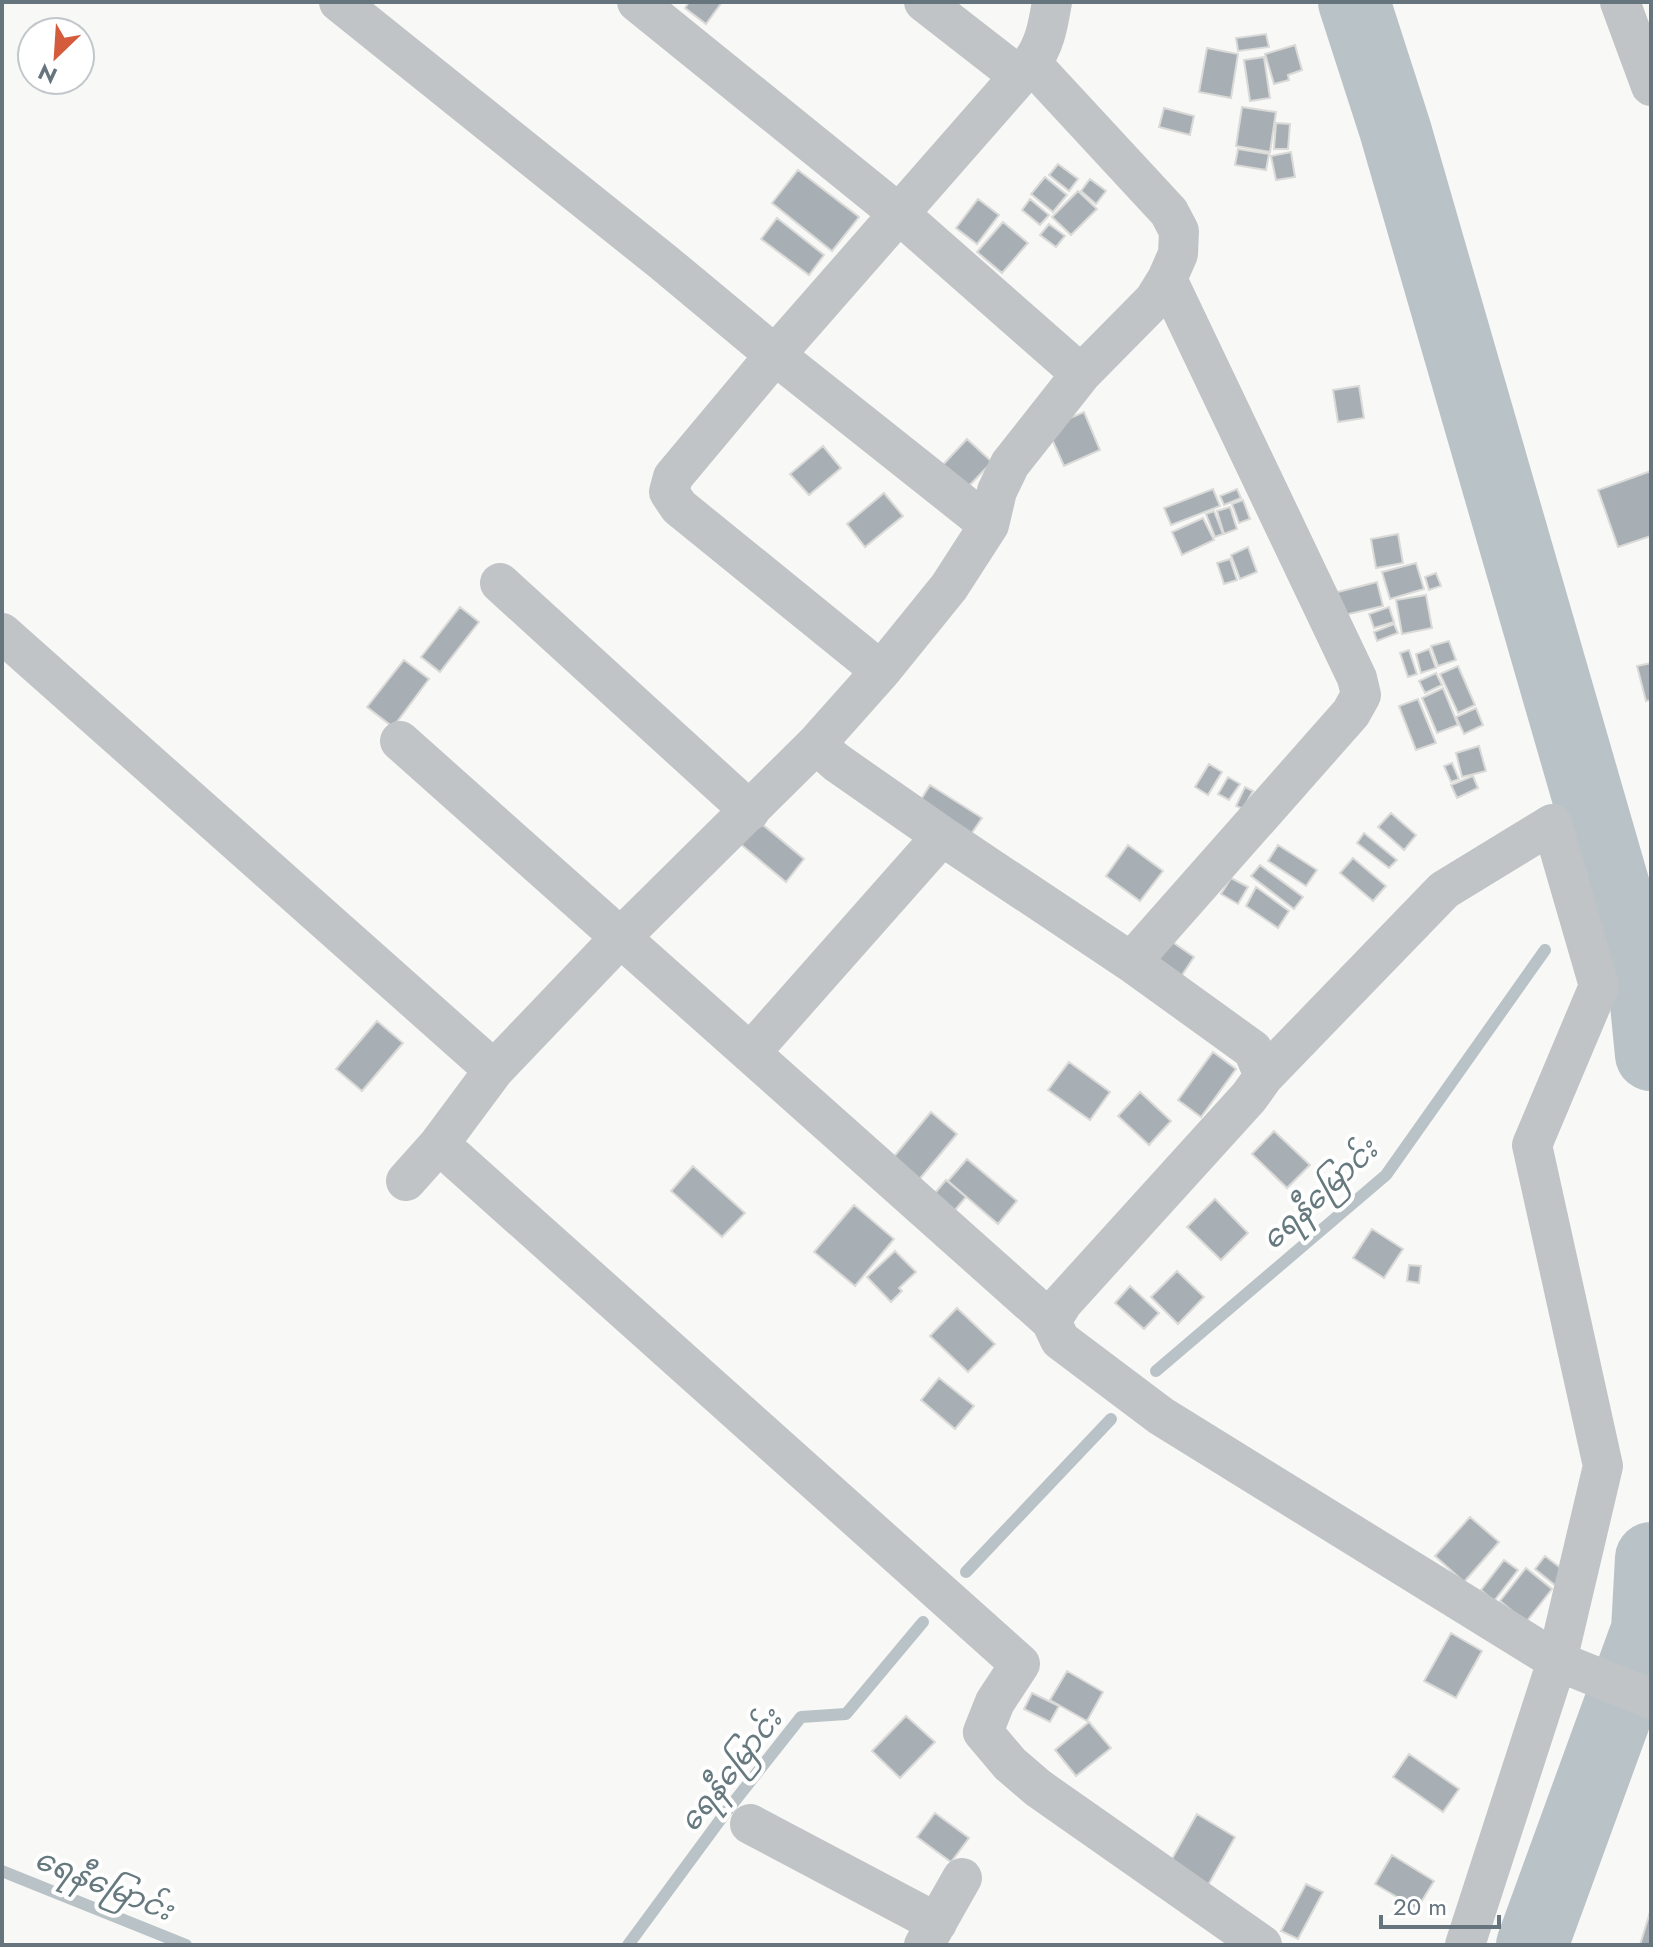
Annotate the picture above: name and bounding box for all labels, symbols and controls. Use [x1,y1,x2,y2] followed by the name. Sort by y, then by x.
[16,16,96,96] north arrow
[33,56,62,92] text: N
[1251,1128,1391,1262] water label: ရေနီမြောင်း
[668,1698,796,1843] water label: ရေနီမြောင်း
[27,1837,181,1936] water label: ရေနီမြောင်း
[1381,1879,1499,1929] scale bar
[1393,1889,1447,1924] text: 20 m

